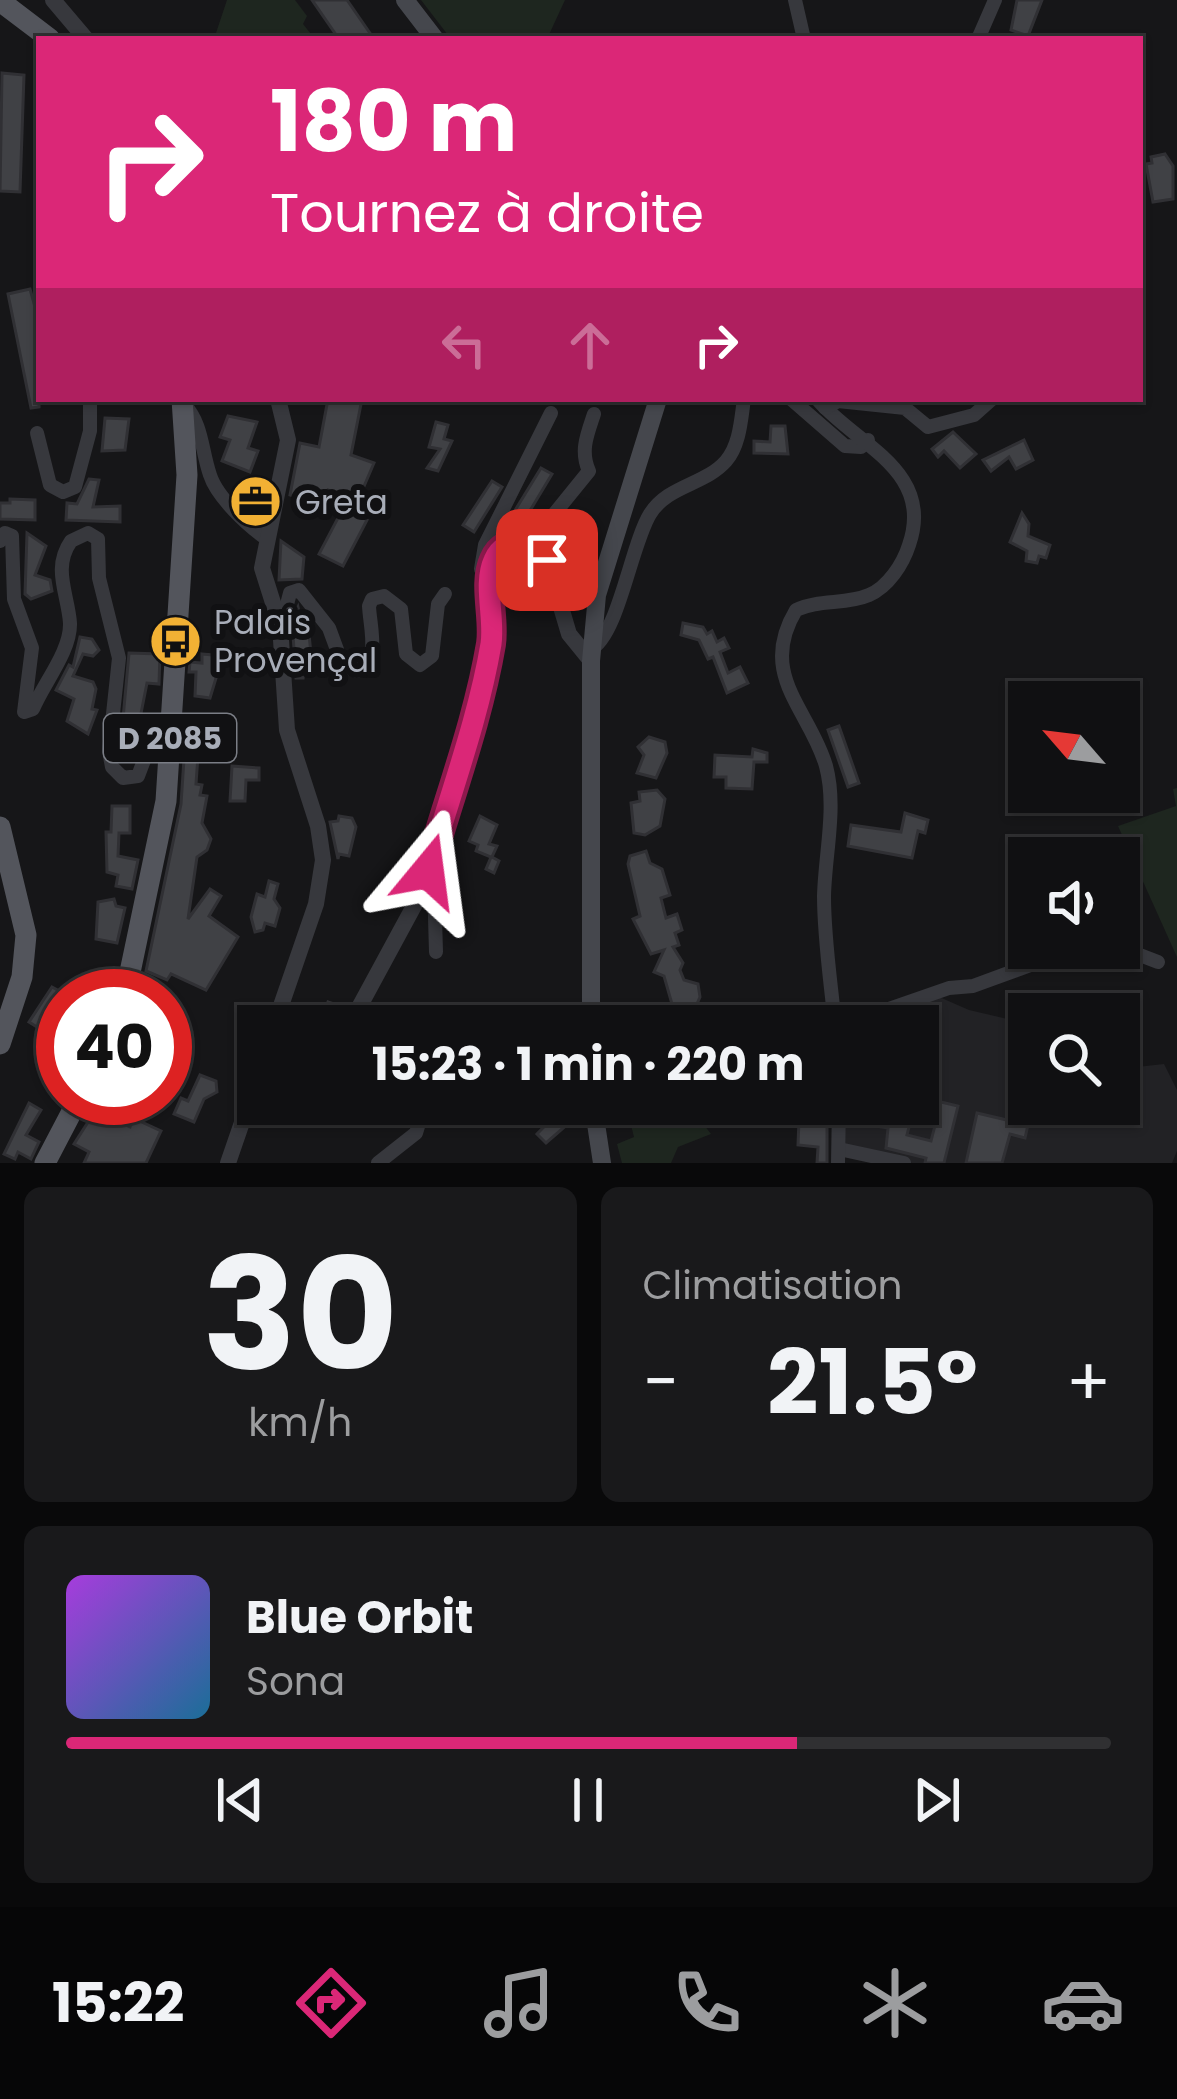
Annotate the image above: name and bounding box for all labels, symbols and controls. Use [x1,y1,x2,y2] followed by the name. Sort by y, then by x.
[270,63,518,180] text: 180 m
[72,84,228,240] icon: right
[270,175,704,251] text: Tournez à droite
[431,312,497,378] icon: left
[557,312,623,378] icon: ahead
[683,312,749,378] icon: right
[228,474,284,530] office icon: Greta
[295,479,388,526] place label: Greta
[496,509,598,611] pin
[514,527,580,593] icon: arrive
[214,599,377,684] place label: Palais Provençal
[147,613,203,669] bus stop icon: Palais Provençal
[1008,681,1140,813] north arrow
[1008,681,1140,1125] map controls
[104,714,236,762] road number: D 2085
[365,808,491,934] position arrow
[1008,837,1140,969] button: sound
[36,969,192,1125] speed limit sign: 40
[1008,993,1140,1125] button: search
[372,1033,804,1096] text: 15:23 · 1 min · 220 m
[202,1205,398,1424] text: 30
[643,1258,903,1313] text: Climatisation
[767,1319,978,1446] text: 21.5°
[643,1336,679,1428] text: −
[1066,1336,1111,1428] text: +
[248,1395,352,1450] text: km/h
[246,1586,473,1649] text: Blue Orbit
[246,1654,345,1709] text: Sona
[207,1767,273,1833] icon: previous
[555,1767,621,1833] icon: pause
[904,1767,970,1833] icon: next
[289,1961,373,2045] icon: directions
[477,1961,561,2045] icon: music
[665,1961,749,2045] icon: phone
[853,1961,937,2045] icon: climate
[1041,1961,1125,2045] icon: car
[52,1965,184,2041] text: 15:22

